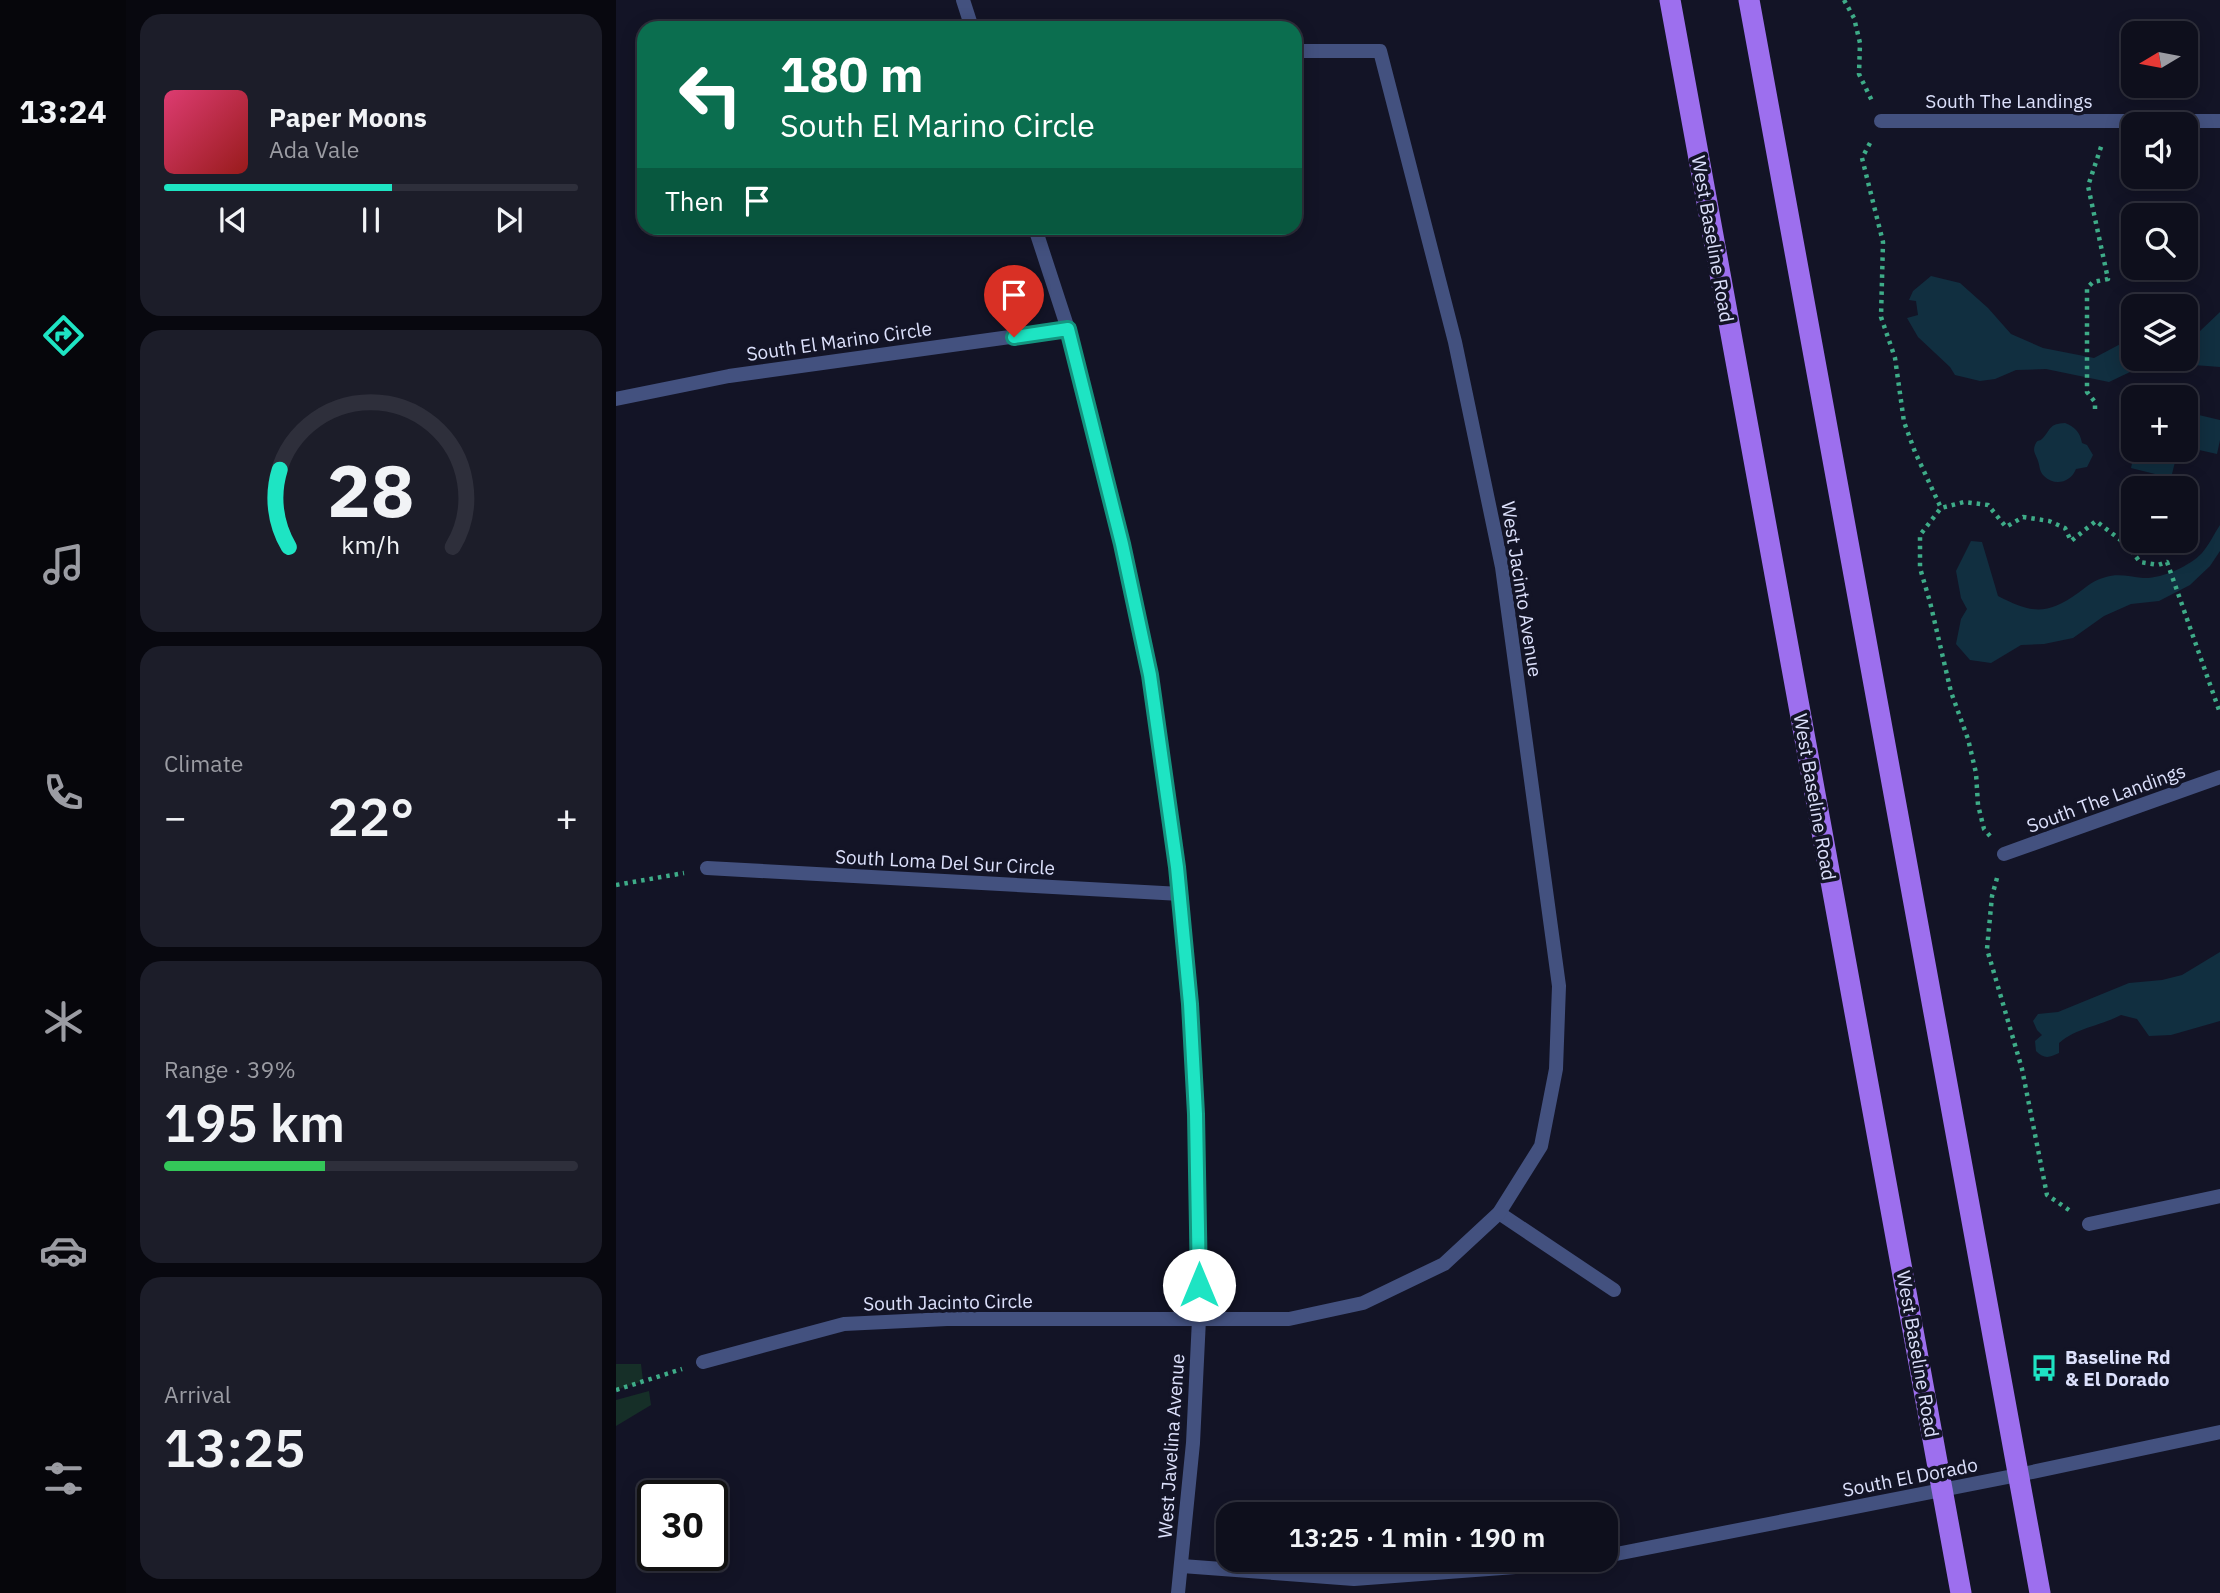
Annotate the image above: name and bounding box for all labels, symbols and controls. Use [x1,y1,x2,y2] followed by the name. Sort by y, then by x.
[2121,21,2198,98] north arrow
[2121,21,2198,553] map controls
[780,42,924,105] text: 180 m
[665,49,756,140] icon: left
[1925,89,2093,113] street label: South The Landings
[19,90,107,132] text: 13:24
[269,100,427,134] text: Paper Moons
[780,104,1095,146] text: South El Marino Circle
[2121,112,2198,189] button: sound
[269,134,359,164] text: Ada Vale
[1687,154,1739,324] street label: West Baseline Road
[738,182,776,220] icon: arrive
[665,184,724,218] text: Then
[214,201,252,239] icon: previous
[352,201,390,239] icon: pause
[490,201,528,239] icon: next
[2121,203,2198,280] button: search
[984,265,1044,337] pin
[995,276,1033,314] icon: arrive
[2121,294,2198,371] button: layers
[39,311,88,360] icon: directions
[745,316,933,366] street label: South El Marino Circle
[2121,385,2198,462] button: +
[327,442,415,537] text: 28
[2121,476,2198,553] button: −
[1496,499,1548,679] street label: West Jacinto Avenue
[342,527,400,560] text: km/h
[39,540,88,589] icon: music
[1789,712,1841,882] street label: West Baseline Road
[164,748,243,778] text: Climate
[2023,758,2189,838] street label: South The Landings
[39,768,88,817] icon: phone
[328,783,414,850] text: 22°
[164,792,187,841] text: −
[555,792,578,841] text: +
[834,844,1056,880] street label: South Loma Del Sur Circle
[39,997,88,1046] icon: climate
[164,1054,296,1084] text: Range · 39%
[164,1089,345,1156] text: 195 km
[39,1226,88,1275] icon: car
[1162,1248,1236,1322] position arrow
[1892,1269,1944,1439] street label: West Baseline Road
[863,1289,1033,1315] street label: South Jacinto Circle
[2065,1345,2171,1391] place label: Baseline Rd & El Dorado
[1153,1353,1189,1539] street label: West Javelina Avenue
[2029,1353,2059,1383] bus stop icon: Baseline Rd & El Dorado
[164,1379,231,1409] text: Arrival
[164,1414,305,1481] text: 13:25
[1840,1452,1980,1502] street label: South El Dorado
[39,1454,88,1503] icon: filters
[637,1480,728,1571] speed limit sign: 30
[1289,1520,1545,1554] text: 13:25 · 1 min · 190 m

